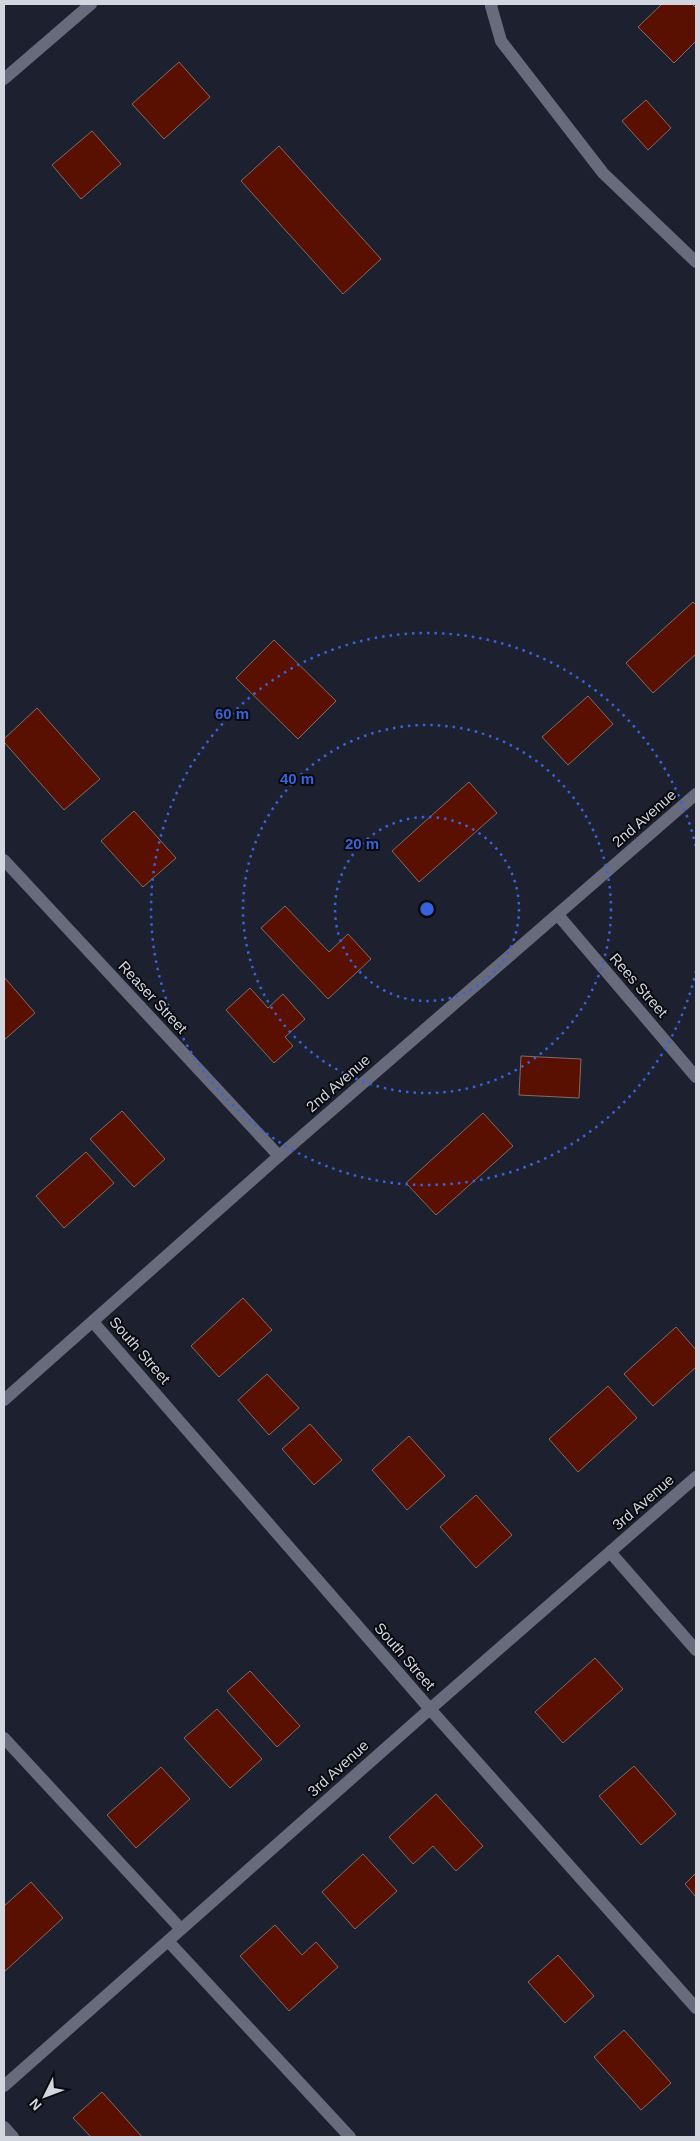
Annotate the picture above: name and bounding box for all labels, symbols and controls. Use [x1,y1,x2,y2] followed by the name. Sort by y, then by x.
[215,705,249,722] text: 60 m
[280,770,314,787] text: 40 m
[609,786,679,850] street label: 2nd Avenue
[345,835,379,852] text: 20 m
[418,900,436,918] centre of rings
[607,950,672,1021] street label: Rees Street
[115,957,191,1037] street label: Reaser Street
[303,1051,373,1115] street label: 2nd Avenue
[106,1313,174,1388] street label: South Street
[609,1471,677,1533] street label: 3rd Avenue
[371,1619,439,1694] street label: South Street
[304,1736,372,1800] street label: 3rd Avenue
[20,2071,70,2121] north arrow
[26,2096,45,2114] text: N

